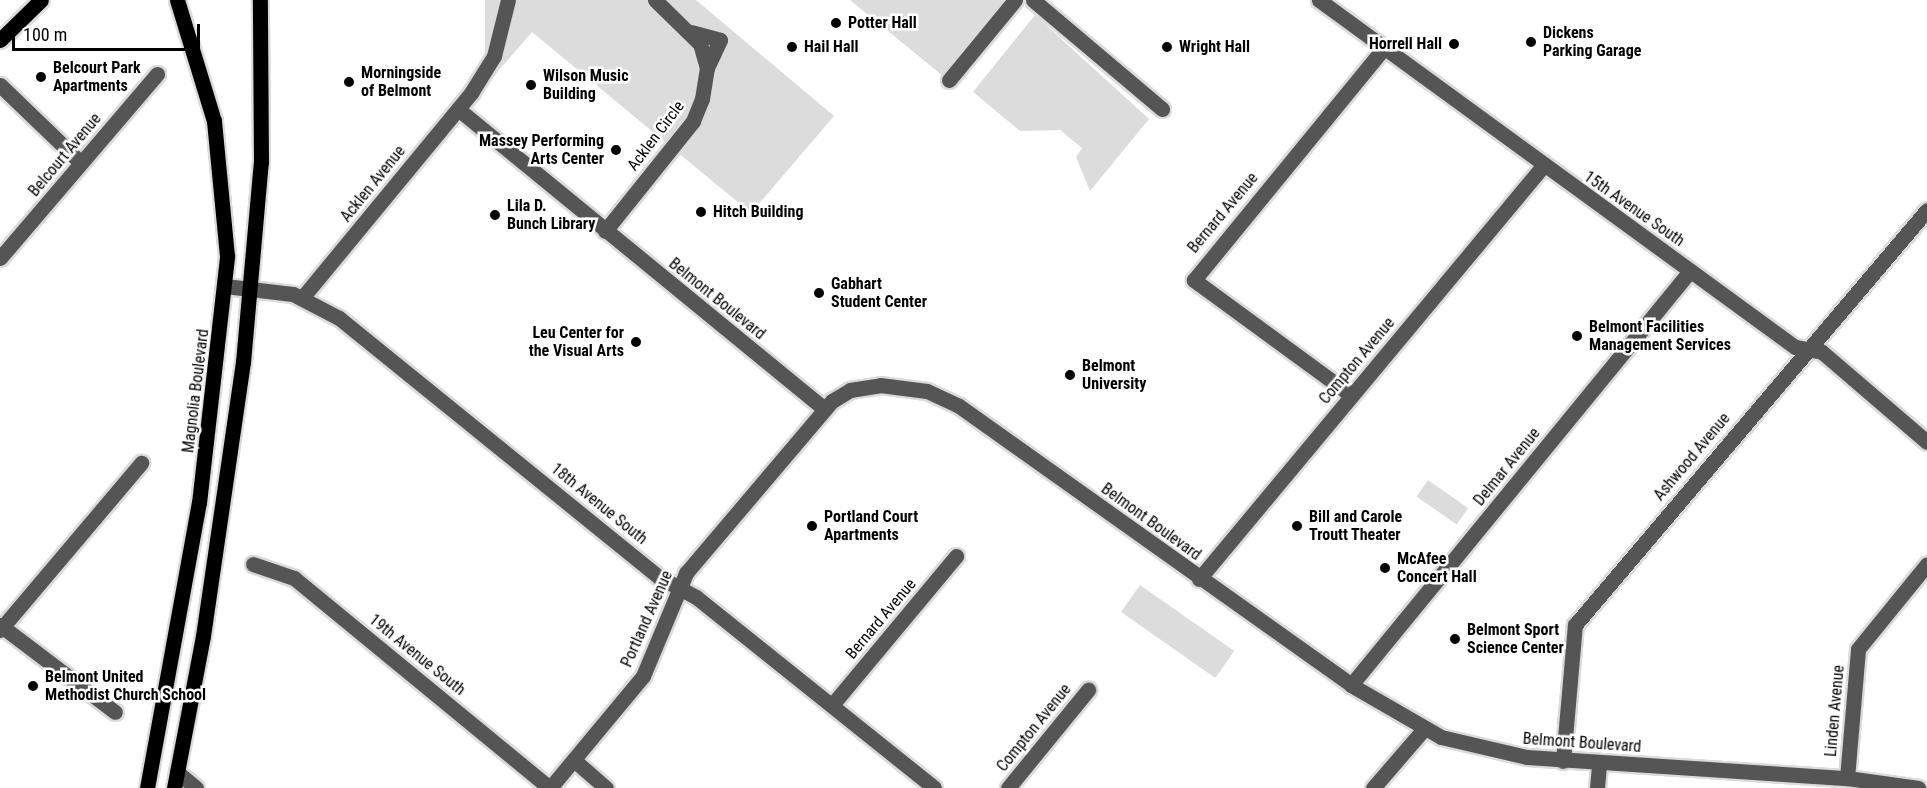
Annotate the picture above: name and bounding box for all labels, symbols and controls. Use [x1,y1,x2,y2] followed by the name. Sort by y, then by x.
[15,12,202,50] scale bar
[848,13,917,33] place label: Potter Hall
[829,16,843,30] marker: Potter Hall
[1543,23,1641,61] place label: Dickens Parking Garage
[23,24,67,45] text: 100 m
[1369,34,1442,54] place label: Horrell Hall
[1524,35,1538,49] marker: Dickens Parking Garage
[804,37,859,57] place label: Hail Hall
[1179,37,1250,57] place label: Wright Hall
[1447,37,1461,51] marker: Horrell Hall
[785,40,799,54] marker: Hail Hall
[1160,40,1174,54] marker: Wright Hall
[53,58,141,96] place label: Belcourt Park Apartments
[361,63,441,101] place label: Morningside of Belmont
[543,66,628,104] place label: Wilson Music Building
[34,70,48,84] marker: Belcourt Park Apartments
[342,75,356,89] marker: Morningside of Belmont
[524,78,538,92] marker: Wilson Music Building
[624,97,688,175] street label: Acklen Circle
[25,109,105,201] street label: Belcourt Avenue
[479,131,604,169] place label: Massey Performing Arts Center
[336,142,410,226] street label: Acklen Avenue
[609,143,623,157] marker: Massey Performing Arts Center
[1580,167,1688,251] street label: 15th Avenue South
[1184,169,1262,257] street label: Bernard Avenue
[507,196,595,234] place label: Lila D. Bunch Library
[713,202,803,222] place label: Hitch Building
[694,205,708,219] marker: Hitch Building
[488,208,502,222] marker: Lila D. Bunch Library
[665,254,769,344] street label: Belmont Boulevard
[831,274,927,312] place label: Gabhart Student Center
[812,286,826,300] marker: Gabhart Student Center
[1315,314,1399,408] street label: Compton Avenue
[1589,317,1731,355] place label: Belmont Facilities Management Services
[529,323,624,361] place label: Leu Center for the Visual Arts
[179,328,213,454] street label: Magnolia Boulevard
[1570,329,1584,343] marker: Belmont Facilities Management Services
[629,335,643,349] marker: Leu Center for the Visual Arts
[1082,356,1146,394] place label: Belmont University
[1063,368,1077,382] marker: Belmont University
[1650,409,1734,505] street label: Ashwood Avenue
[1470,424,1544,510] street label: Delmar Avenue
[547,459,651,549] street label: 18th Avenue South
[1097,479,1205,565] street label: Belmont Boulevard
[824,507,918,545] place label: Portland Court Apartments
[1309,507,1402,545] place label: Bill and Carole Troutt Theater
[805,519,819,533] marker: Portland Court Apartments
[1290,519,1304,533] marker: Bill and Carole Troutt Theater
[1397,549,1477,587] place label: McAfee Concert Hall
[1378,561,1392,575] marker: McAfee Concert Hall
[617,568,677,670] street label: Portland Avenue
[842,575,920,663] street label: Bernard Avenue
[365,610,469,700] street label: 19th Avenue South
[1467,620,1564,658] place label: Belmont Sport Science Center
[1448,632,1462,646] marker: Belmont Sport Science Center
[1821,664,1849,758] street label: Linden Avenue
[45,667,206,705] place label: Belmont United Methodist Church School
[26,679,40,693] marker: Belmont United Methodist Church School
[993,680,1075,776] street label: Compton Avenue
[1522,729,1642,757] street label: Belmont Boulevard

